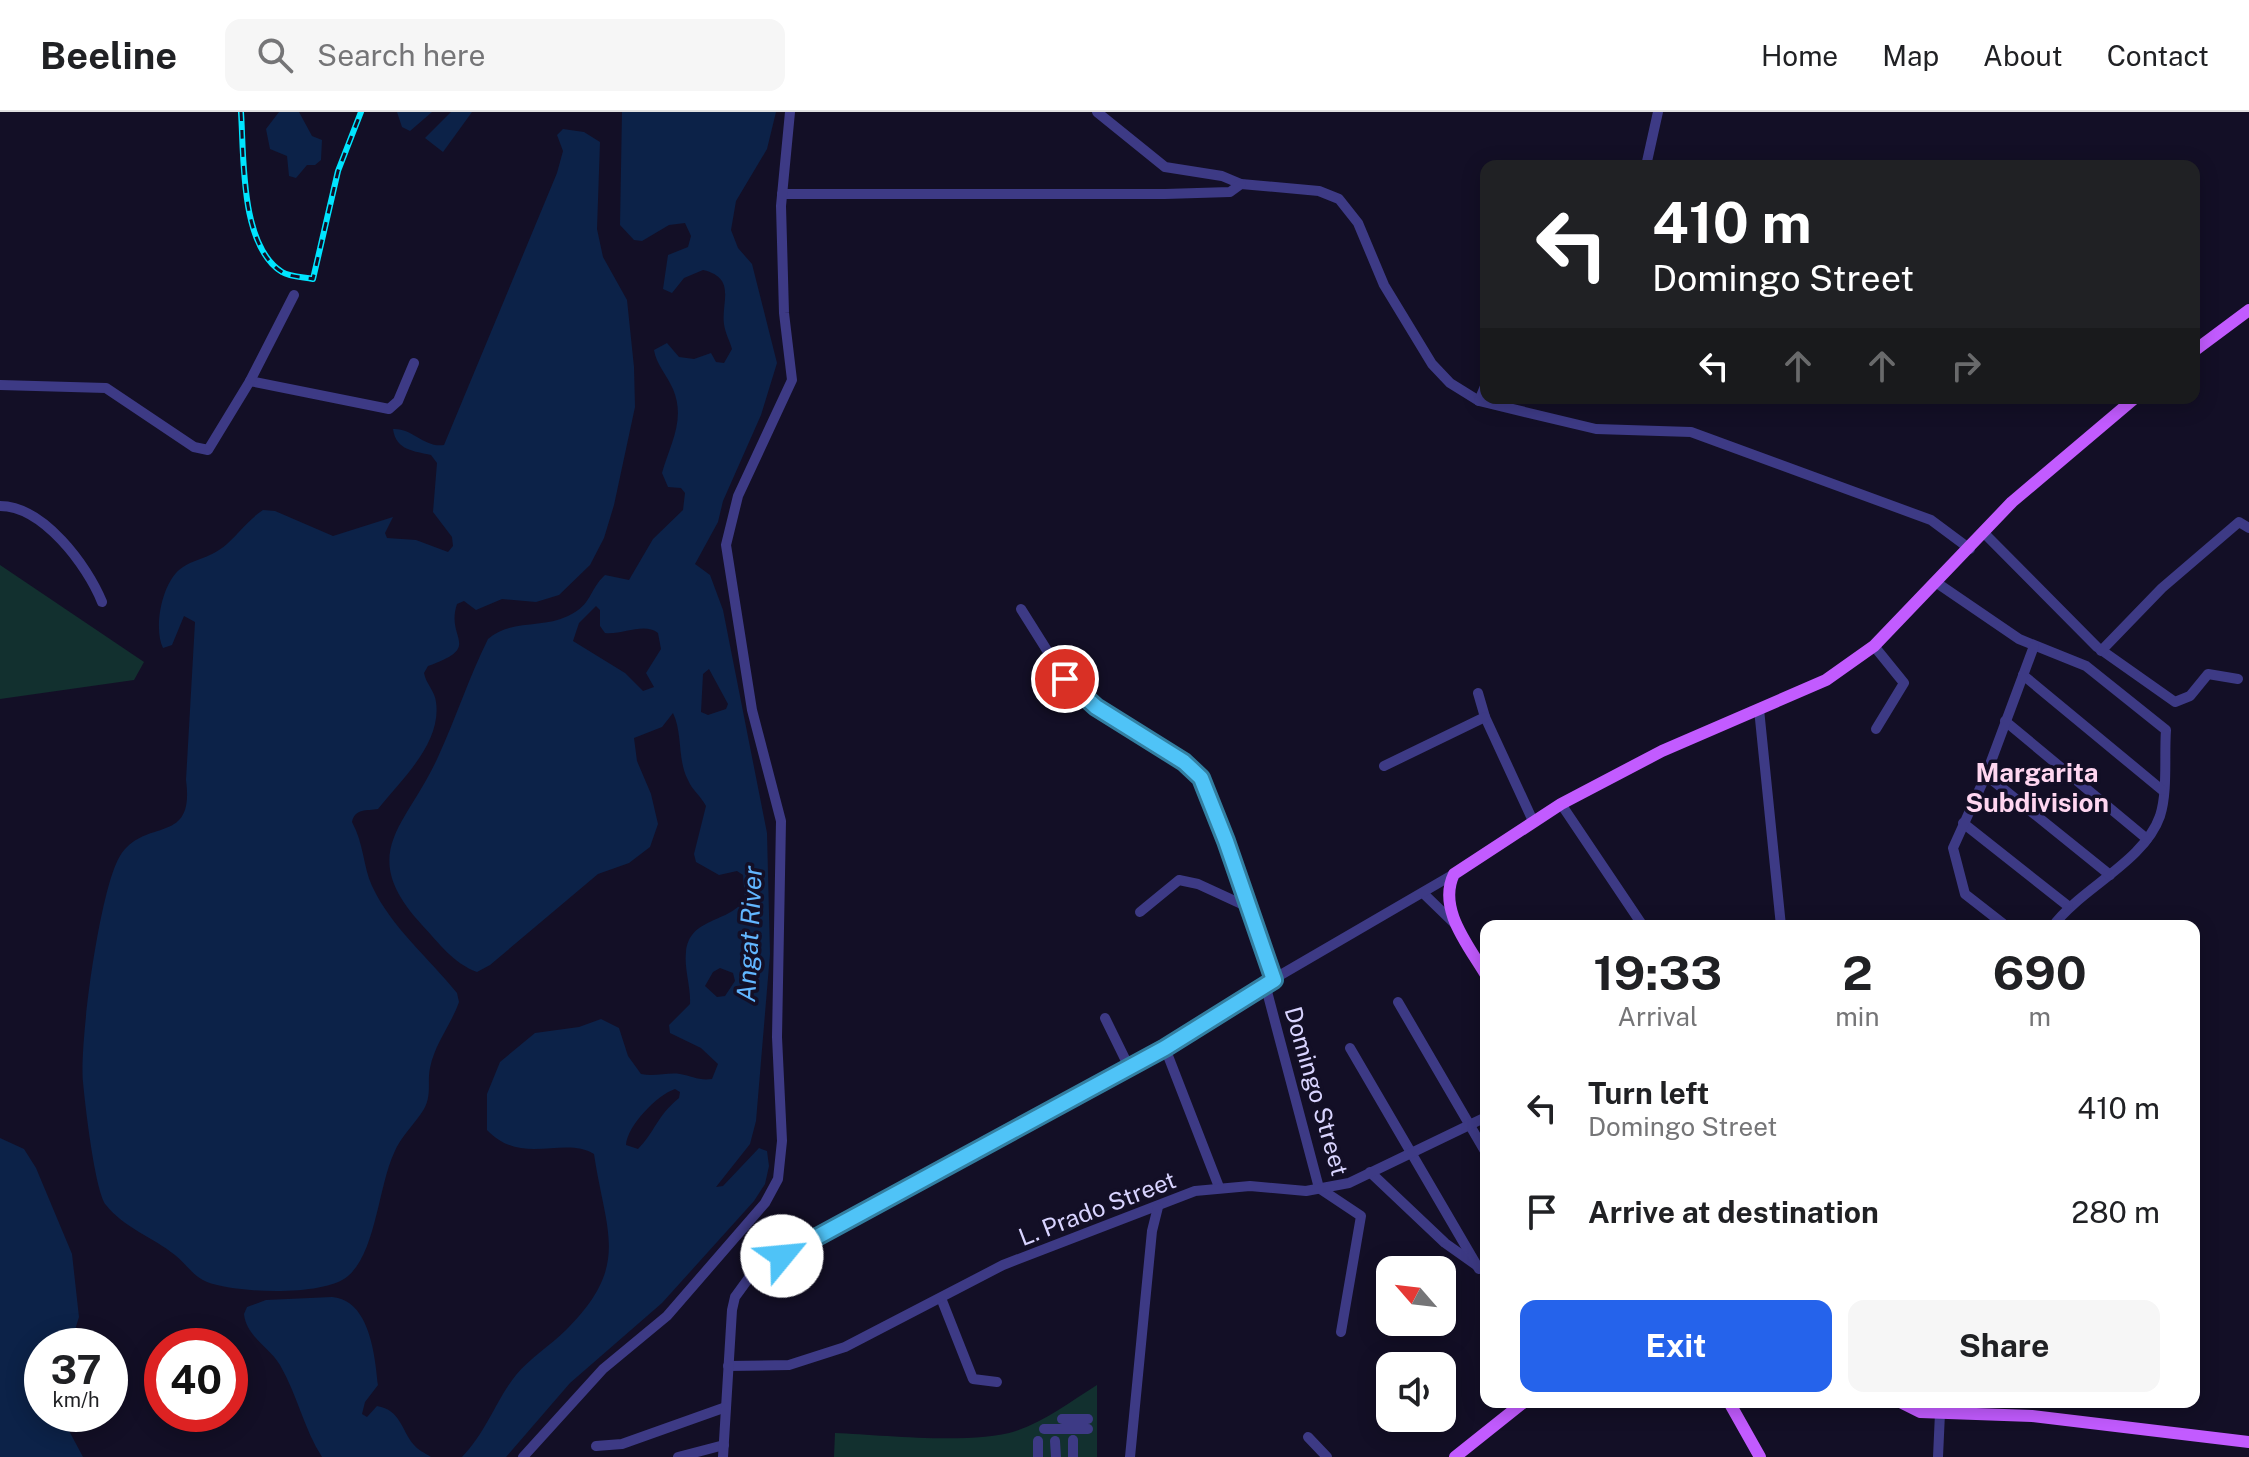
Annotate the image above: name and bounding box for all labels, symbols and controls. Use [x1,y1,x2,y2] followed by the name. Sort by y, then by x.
[225,19,785,91] search box
[40,33,177,78] text: Beeline
[253,33,297,77] icon: search
[317,37,486,73] text: Search here
[1761,39,1838,72] text: Home
[1882,39,1939,72] text: Map
[1983,39,2063,72] text: About
[2107,39,2209,72] text: Contact
[1652,190,1812,256] text: 410 m
[1520,192,1624,296] icon: left
[1652,257,1914,299] text: Domingo Street
[1692,344,1736,388] icon: left
[1776,344,1820,388] icon: ahead
[1860,344,1904,388] icon: ahead
[1944,344,1988,388] icon: right
[1031,645,1099,713] pin
[1043,657,1087,701] icon: arrive
[1965,757,2109,818] district label: Margarita Subdivision
[730,865,768,1003] water label: Angat River
[1593,944,1722,1001] text: 19:33
[1842,944,1873,1001] text: 2
[1993,944,2087,1001] text: 690
[1618,1001,1698,1032] text: Arrival
[1835,1001,1879,1032] text: min
[2028,1001,2051,1032] text: m
[1279,1003,1355,1179] street label: Domingo Street
[1588,1075,1709,1111] text: Turn left
[1520,1086,1564,1130] icon: left
[2077,1090,2160,1126] text: 410 m
[1588,1111,1777,1142] text: Domingo Street
[1014,1165,1180,1251] street label: L. Prado Street
[1520,1190,1564,1234] icon: arrive
[1588,1194,1879,1230] text: Arrive at destination
[2071,1194,2160,1230] text: 280 m
[740,1214,824,1298] position arrow
[1376,1256,1456,1336] north arrow
[1376,1256,1456,1432] map controls
[1520,1300,1832,1392] button: Exit
[1848,1300,2160,1392] button: Share
[144,1328,248,1432] speed limit sign: 40
[51,1346,101,1393] text: 37
[1376,1352,1456,1432] button: sound
[52,1388,100,1412] text: km/h

